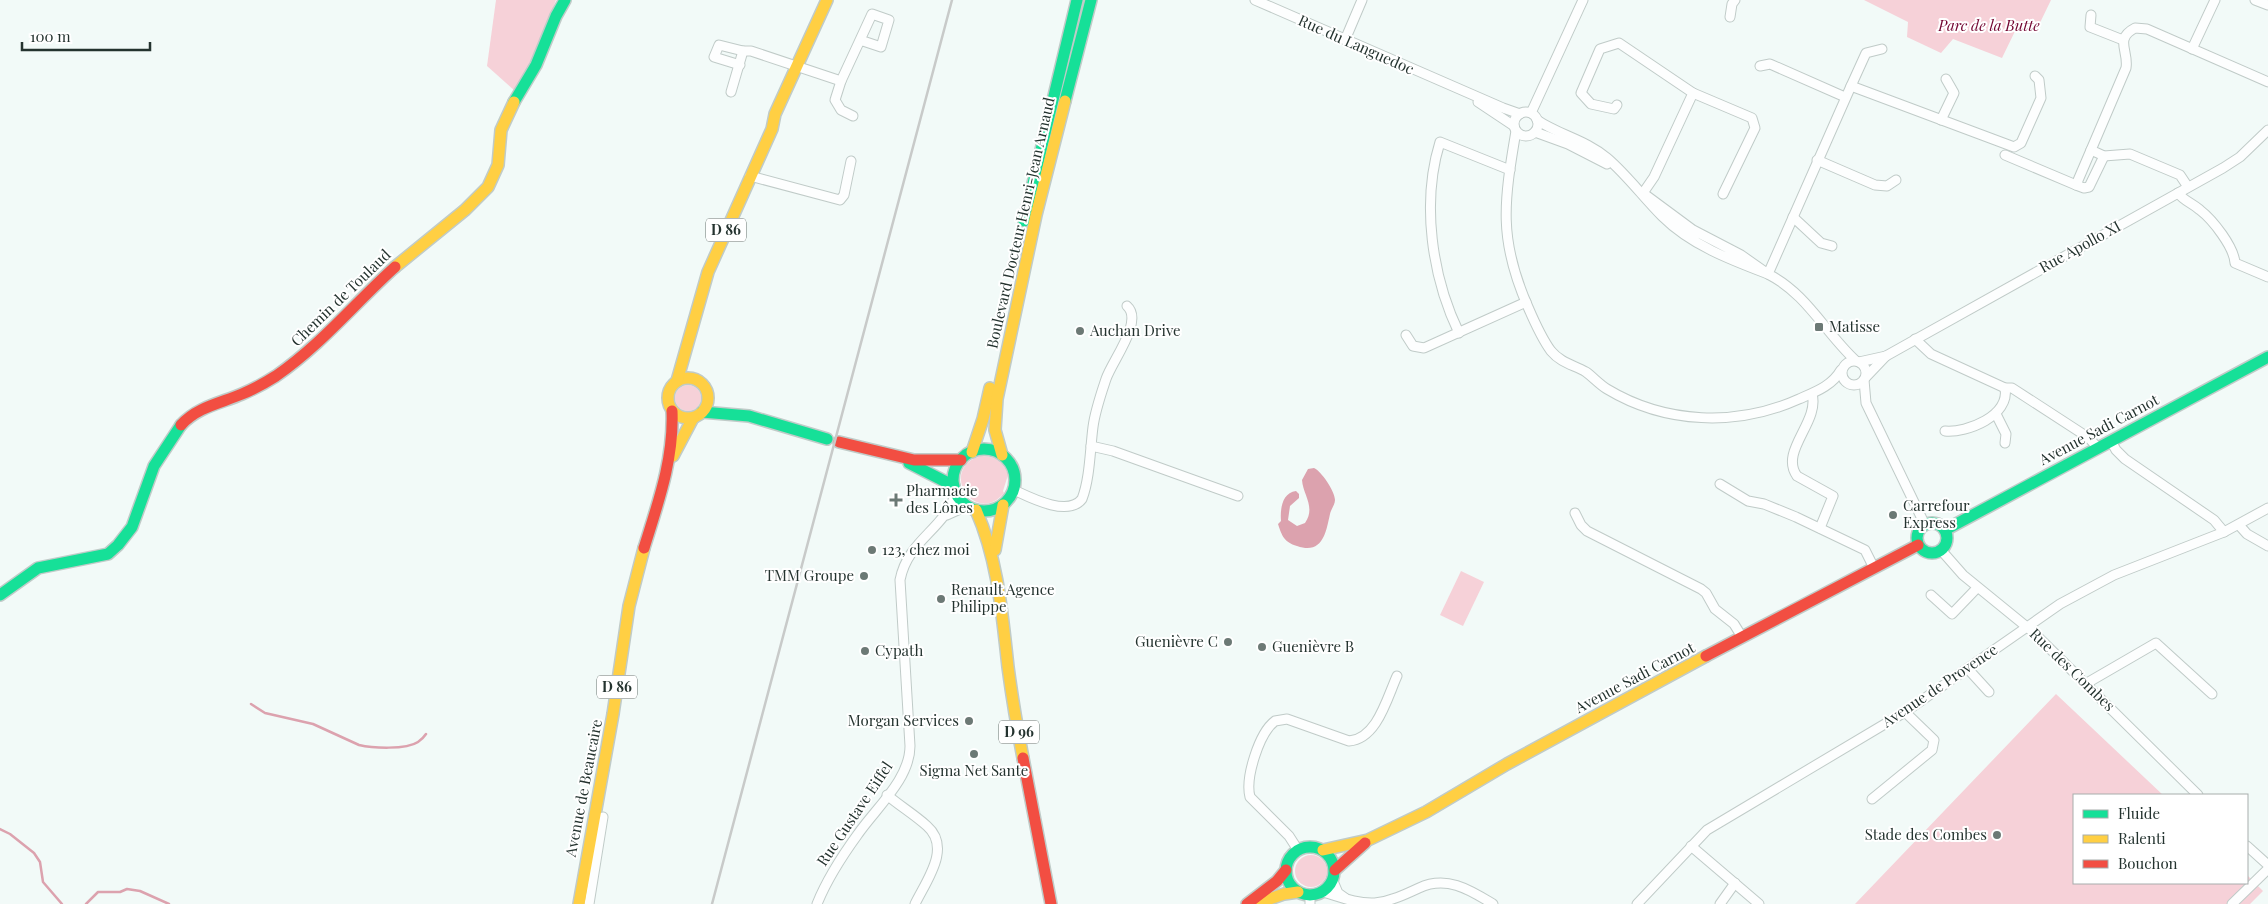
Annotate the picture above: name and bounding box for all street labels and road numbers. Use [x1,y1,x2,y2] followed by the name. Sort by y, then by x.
[1295,10,1417,79] street label: Rue du Languedoc
[981,95,1059,350] street label: Boulevard Docteur Henri-Jean Arnaud
[2035,215,2124,277] street label: Rue Apollo XI
[706,218,746,242] road number: D 86
[286,244,395,350] street label: Chemin de Toulaud
[2034,389,2162,470] street label: Avenue Sadi Carnot
[2026,623,2120,715] street label: Rue des Combes
[1570,637,1698,718] street label: Avenue Sadi Carnot
[1877,639,2001,732] street label: Avenue de Provence
[597,676,637,699] road number: D 86
[560,717,606,859] street label: Avenue de Beaucaire
[999,720,1039,744] road number: D 96
[812,757,897,870] street label: Rue Gustave Eiffel

